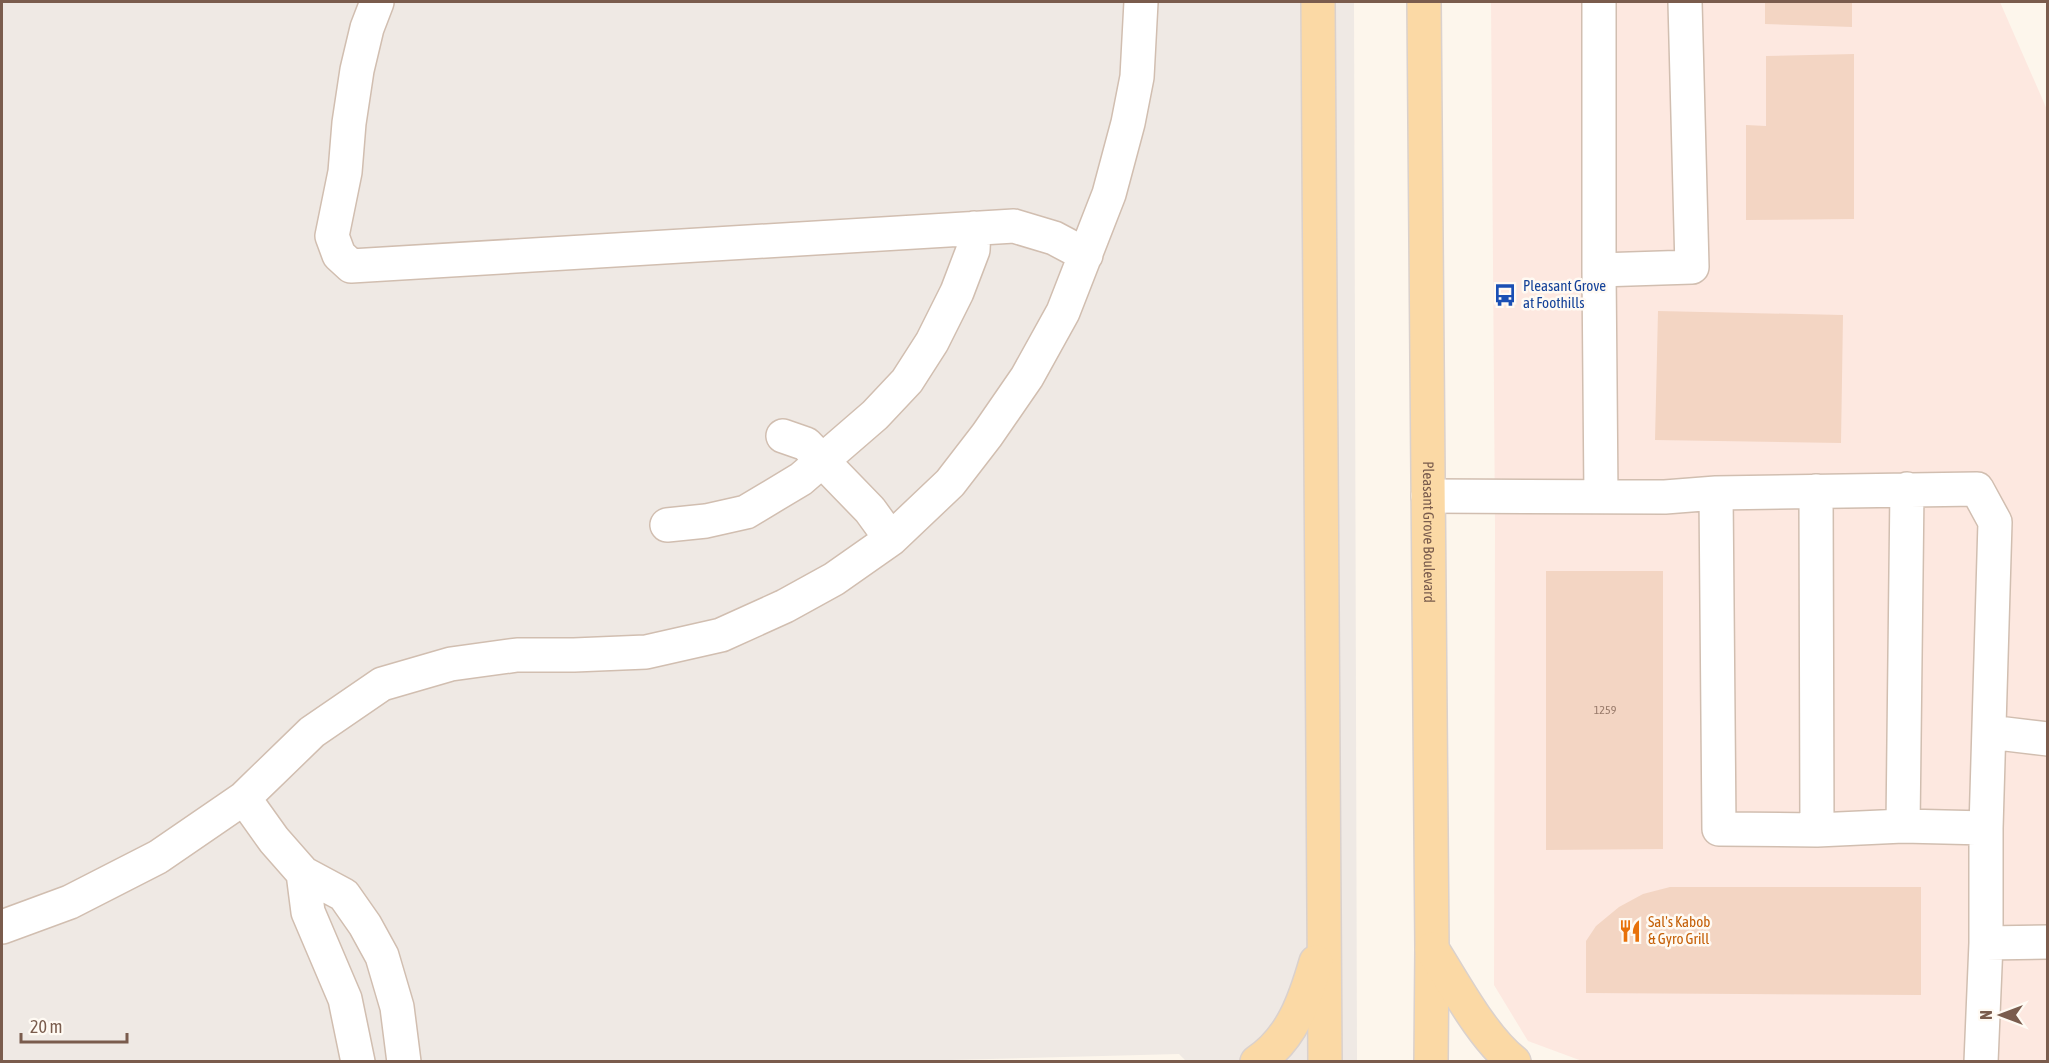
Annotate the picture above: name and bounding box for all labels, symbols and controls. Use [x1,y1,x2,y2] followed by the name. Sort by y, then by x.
[1523,277,1606,311] place label: Pleasant Grove at Foothills
[1492,282,1518,308] bus stop icon: Pleasant Grove at Foothills
[1420,461,1438,603] street label: Pleasant Grove Boulevard
[1594,703,1617,717] house number: 1259
[1648,913,1710,947] place label: Sal's Kabob & Gyro Grill
[1617,918,1643,944] restaurant icon: Sal's Kabob & Gyro Grill
[1971,985,2031,1045] north arrow
[21,1006,128,1044] scale bar
[1977,1010,1995,1020] text: N
[30,1016,62,1037] text: 20 m

